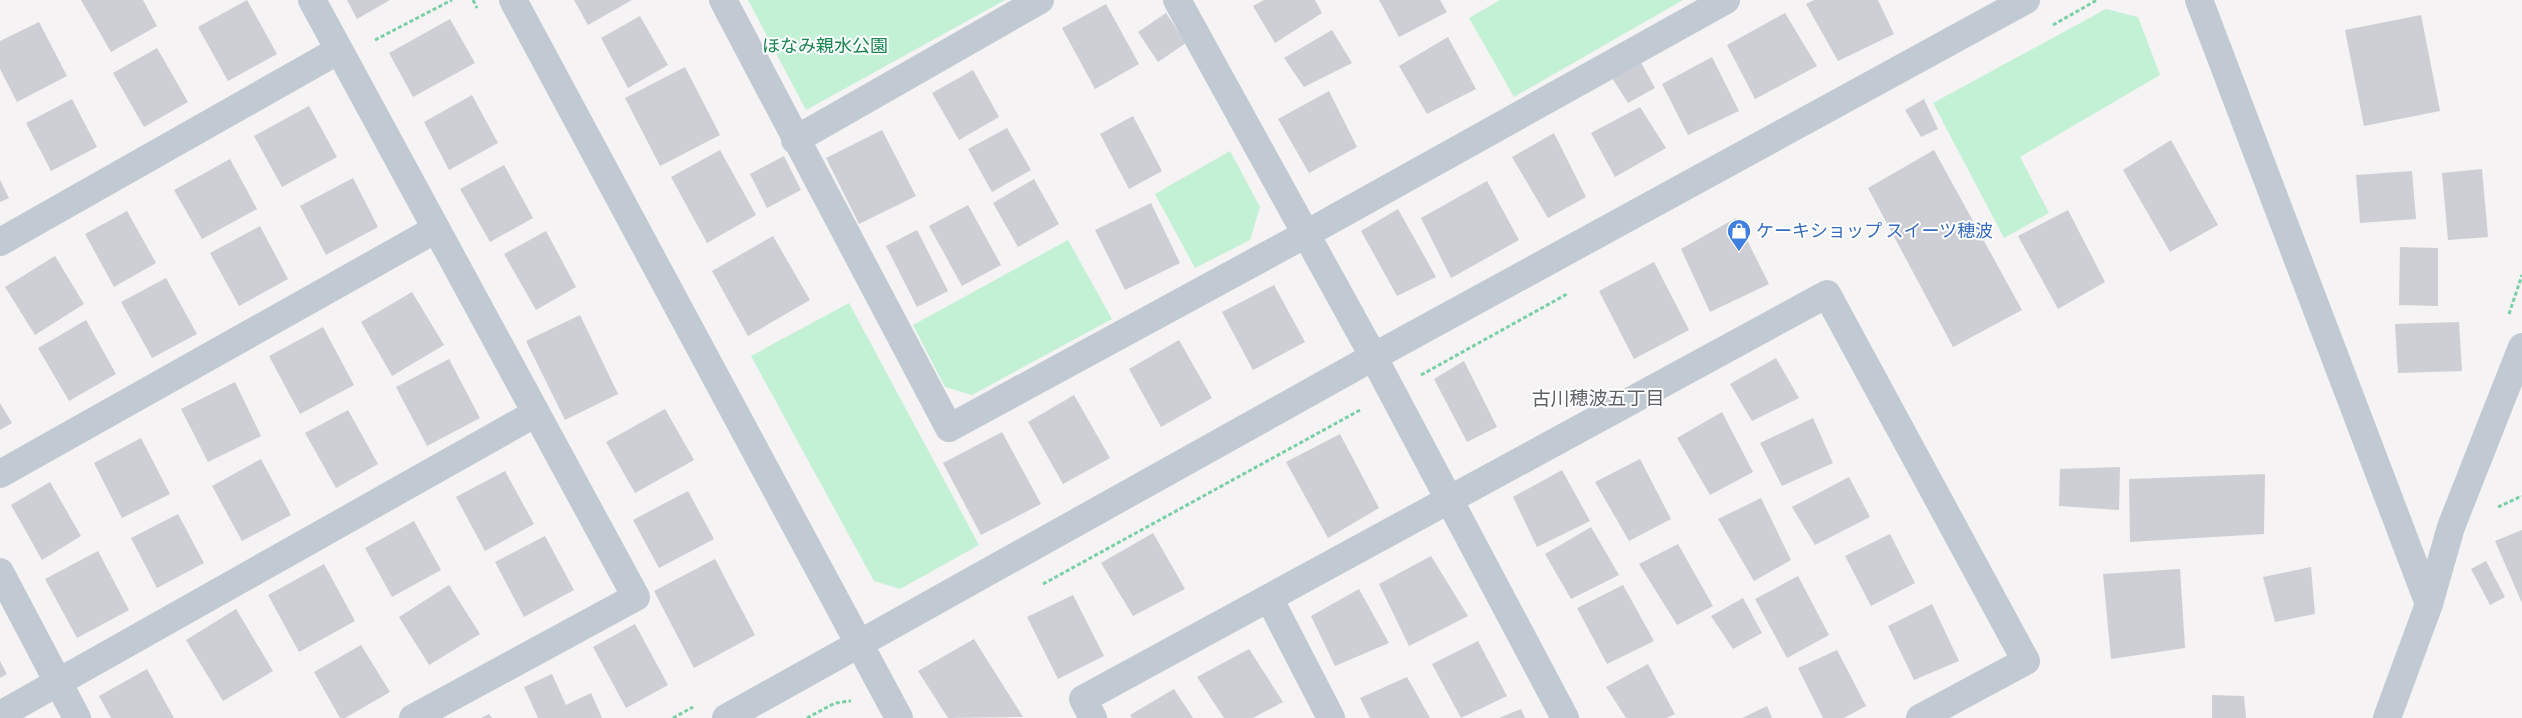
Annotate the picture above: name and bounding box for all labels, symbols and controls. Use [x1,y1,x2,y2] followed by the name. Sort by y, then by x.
[762,34,888,56] park label: ほなみ親水公園
[1726,218,1752,252] shop icon: ケーキショップ スイーツ穂波
[1756,219,1993,241] place label: ケーキショップ スイーツ穂波
[1531,386,1665,409] district label: 古川穂波五丁目

